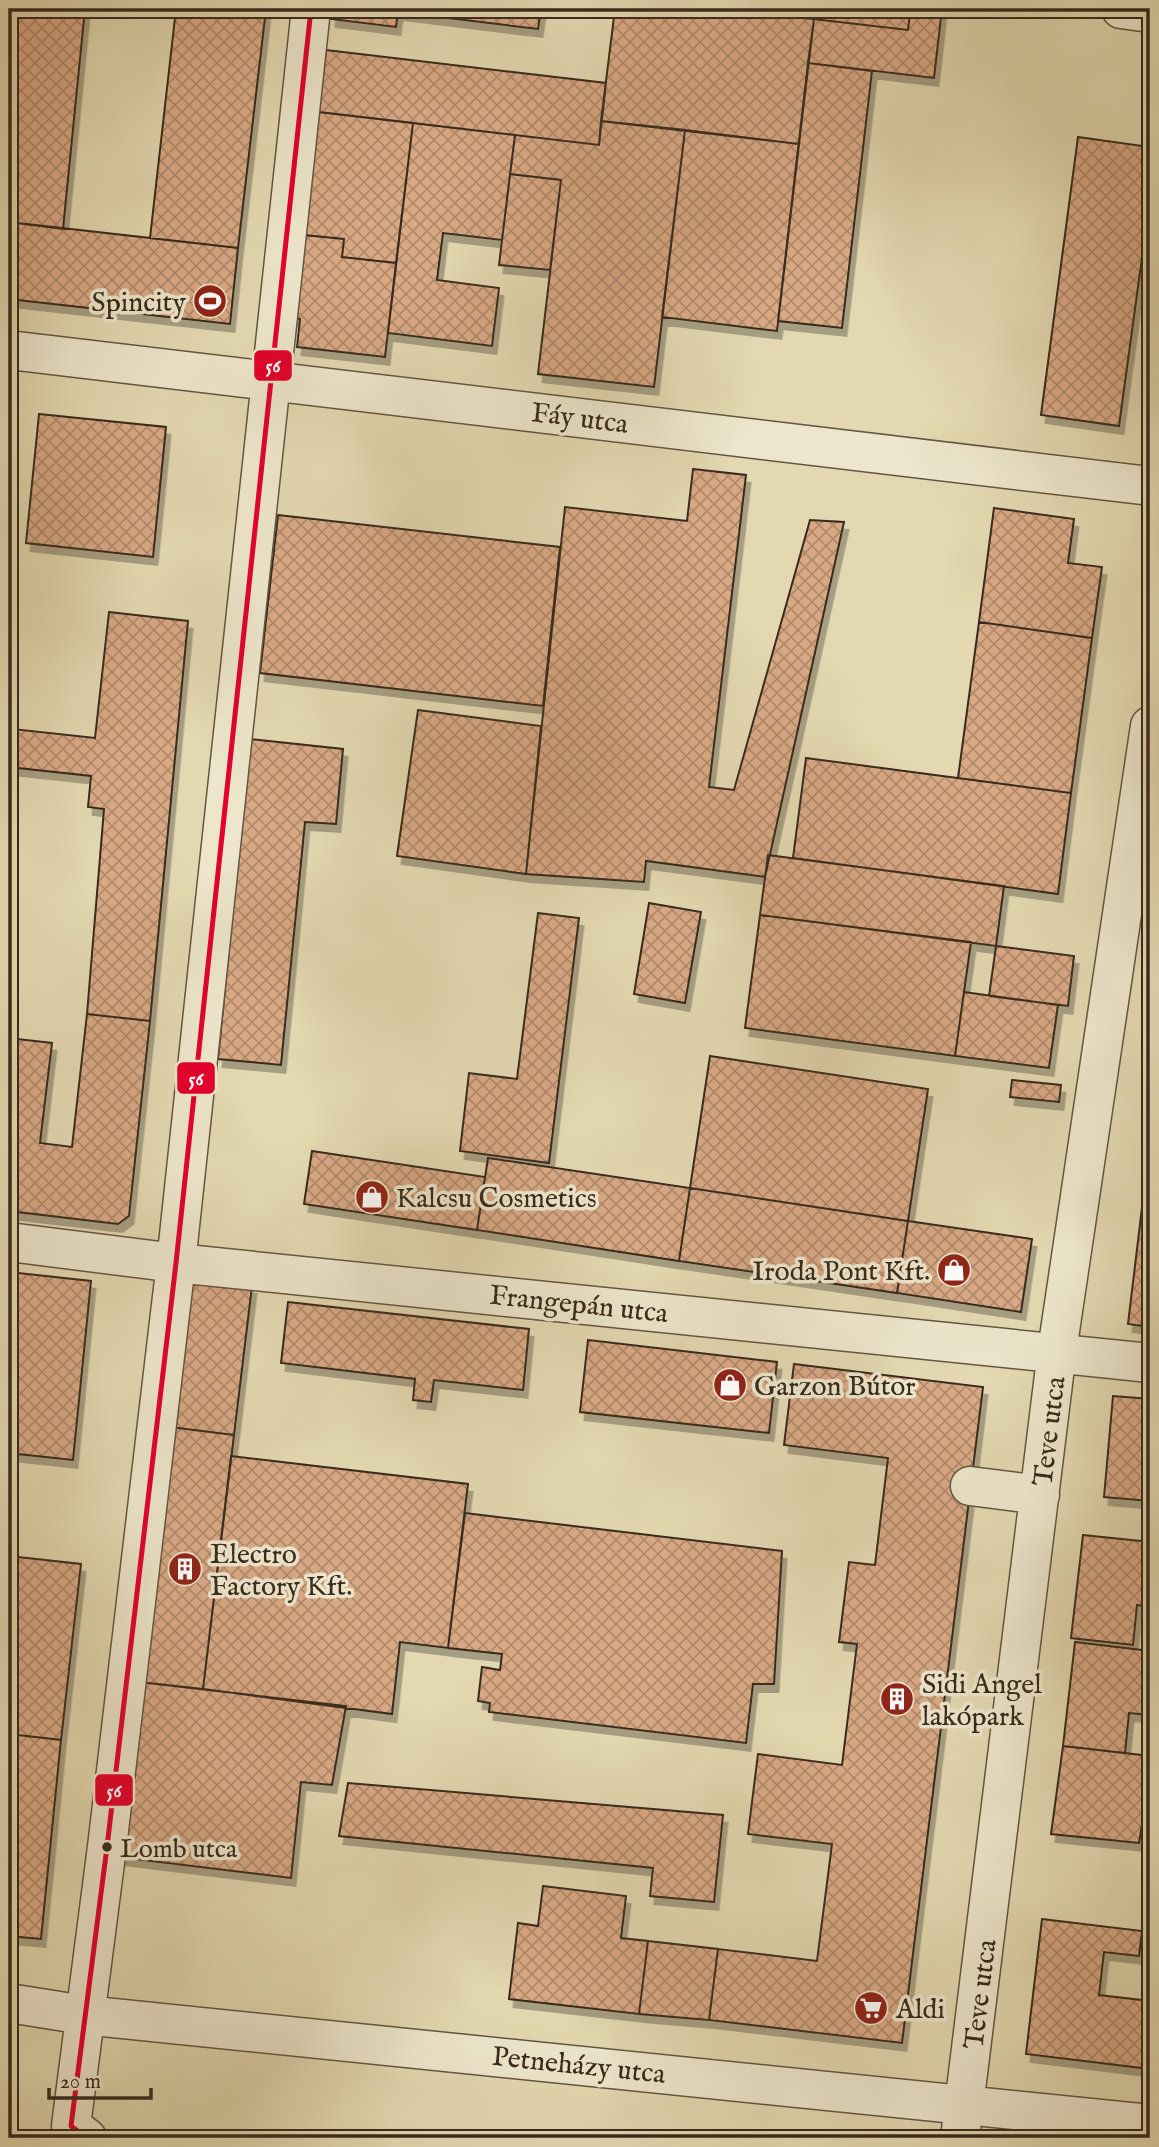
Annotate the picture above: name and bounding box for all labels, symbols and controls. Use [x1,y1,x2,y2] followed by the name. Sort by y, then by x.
[191,282,229,320] sports icon: Spincity
[91,286,186,321] place label: Spincity
[253,349,293,382] line badge: 56
[266,355,281,379] text: 56
[529,396,631,443] street label: Fáy utca
[176,1061,216,1095] line badge: 56
[189,1068,204,1092] text: 56
[353,1178,391,1216] shop icon: Kalcsu Cosmetics
[396,1182,597,1217] place label: Kalcsu Cosmetics
[935,1251,973,1289] shop icon: Iroda Pont Kft.
[752,1255,930,1290] place label: Iroda Pont Kft.
[488,1279,671,1332] street label: Frangepán utca
[711,1366,749,1404] shop icon: Garzon Bútor
[754,1370,916,1405] place label: Garzon Bútor
[1026,1374,1075,1488] street label: Teve utca
[210,1538,352,1605] place label: Electro Factory Kft.
[166,1550,204,1588] building icon: Electro Factory Kft.
[922,1668,1042,1735] place label: Sidi Angel lakópark
[878,1680,916,1718] building icon: Sidi Angel lakópark
[94,1773,134,1807] line badge: 56
[107,1780,122,1804] text: 56
[120,1833,238,1866] place label: Lomb utca
[100,1840,114,1854] marker: Lomb utca
[957,1937,1006,2051] street label: Teve utca
[852,1989,890,2027] supermarket icon: Aldi
[895,1993,945,2028] place label: Aldi
[490,2040,668,2093] street label: Petneházy utca
[49,2056,150,2100] scale bar
[60,2069,101,2096] text: 20 m

